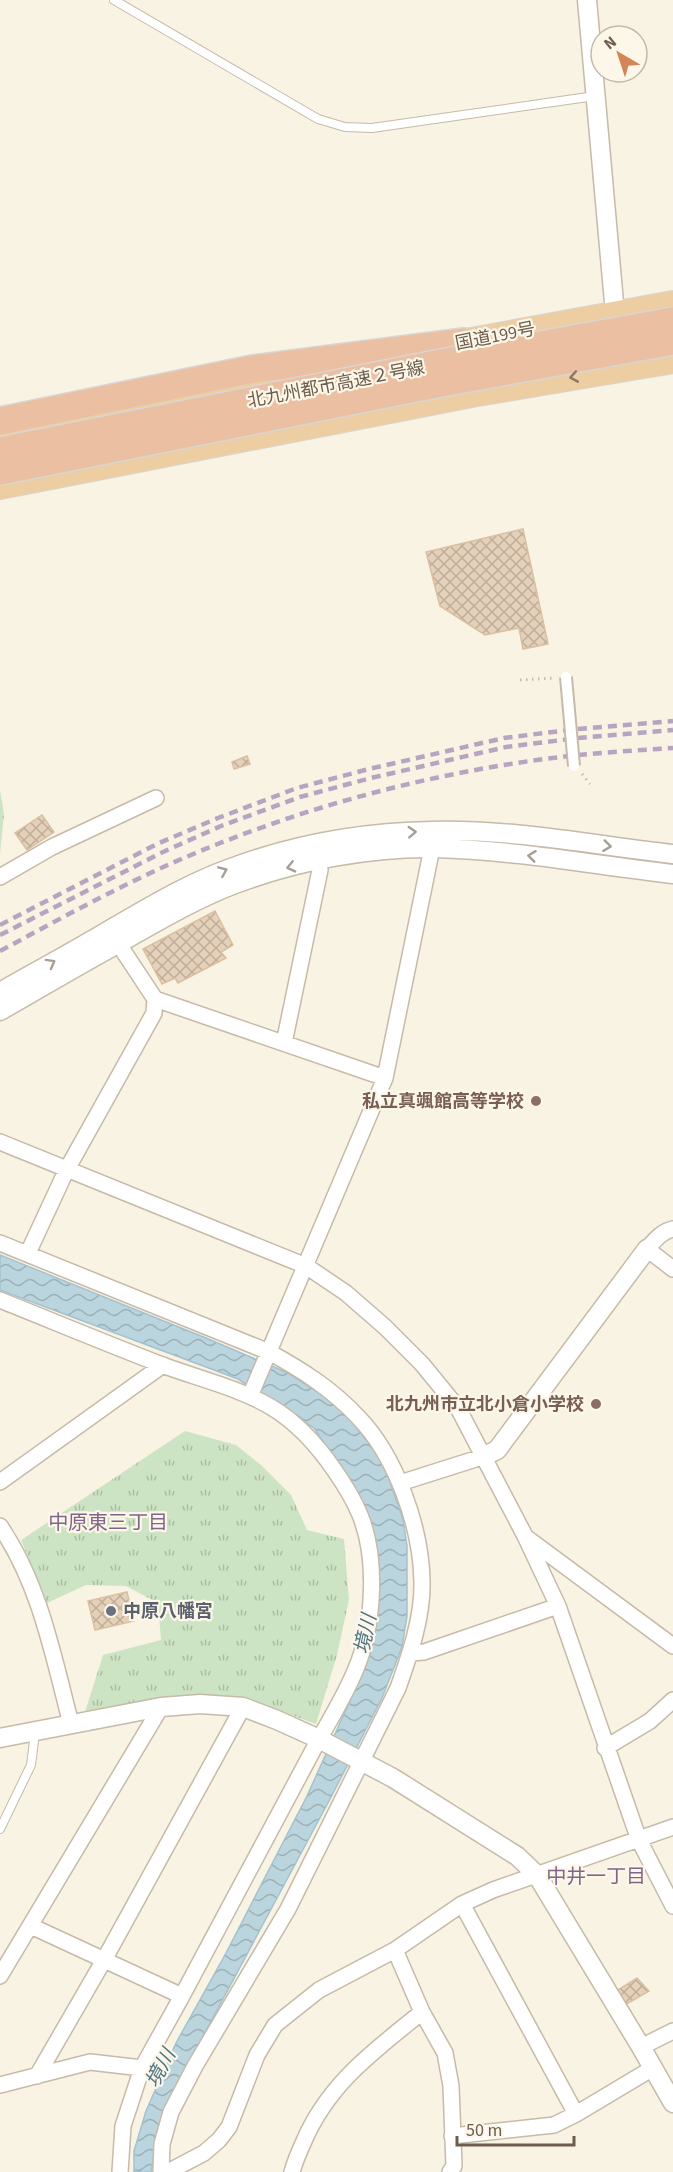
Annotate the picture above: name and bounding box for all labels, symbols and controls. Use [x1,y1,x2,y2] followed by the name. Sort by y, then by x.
[589,24,649,84] north arrow
[599,31,621,55] text: N
[453,317,537,356] street label: 国道199号
[245,355,427,414] street label: 北九州都市高速２号線
[569,370,579,382] one-way arrow
[408,825,417,838] one-way arrow
[602,839,611,852] one-way arrow
[527,850,536,863] one-way arrow
[286,860,296,873] one-way arrow
[216,866,227,878] one-way arrow
[45,959,55,970] one-way arrow
[362,1089,524,1114] place label: 私立真颯館高等学校
[529,1094,543,1108] marker: 私立真颯館高等学校
[386,1392,584,1417] place label: 北九州市立北小倉小学校
[589,1397,603,1411] marker: 北九州市立北小倉小学校
[48,1509,168,1537] district label: 中原東三丁目
[123,1599,213,1624] place label: 中原八幡宮
[104,1604,118,1618] marker: 中原八幡宮
[348,1610,384,1657] water label: 境川
[546,1863,646,1891] district label: 中井一丁目
[139,2042,184,2093] water label: 境川
[457,2109,574,2147] scale bar
[466,2118,502,2143] text: 50 m

